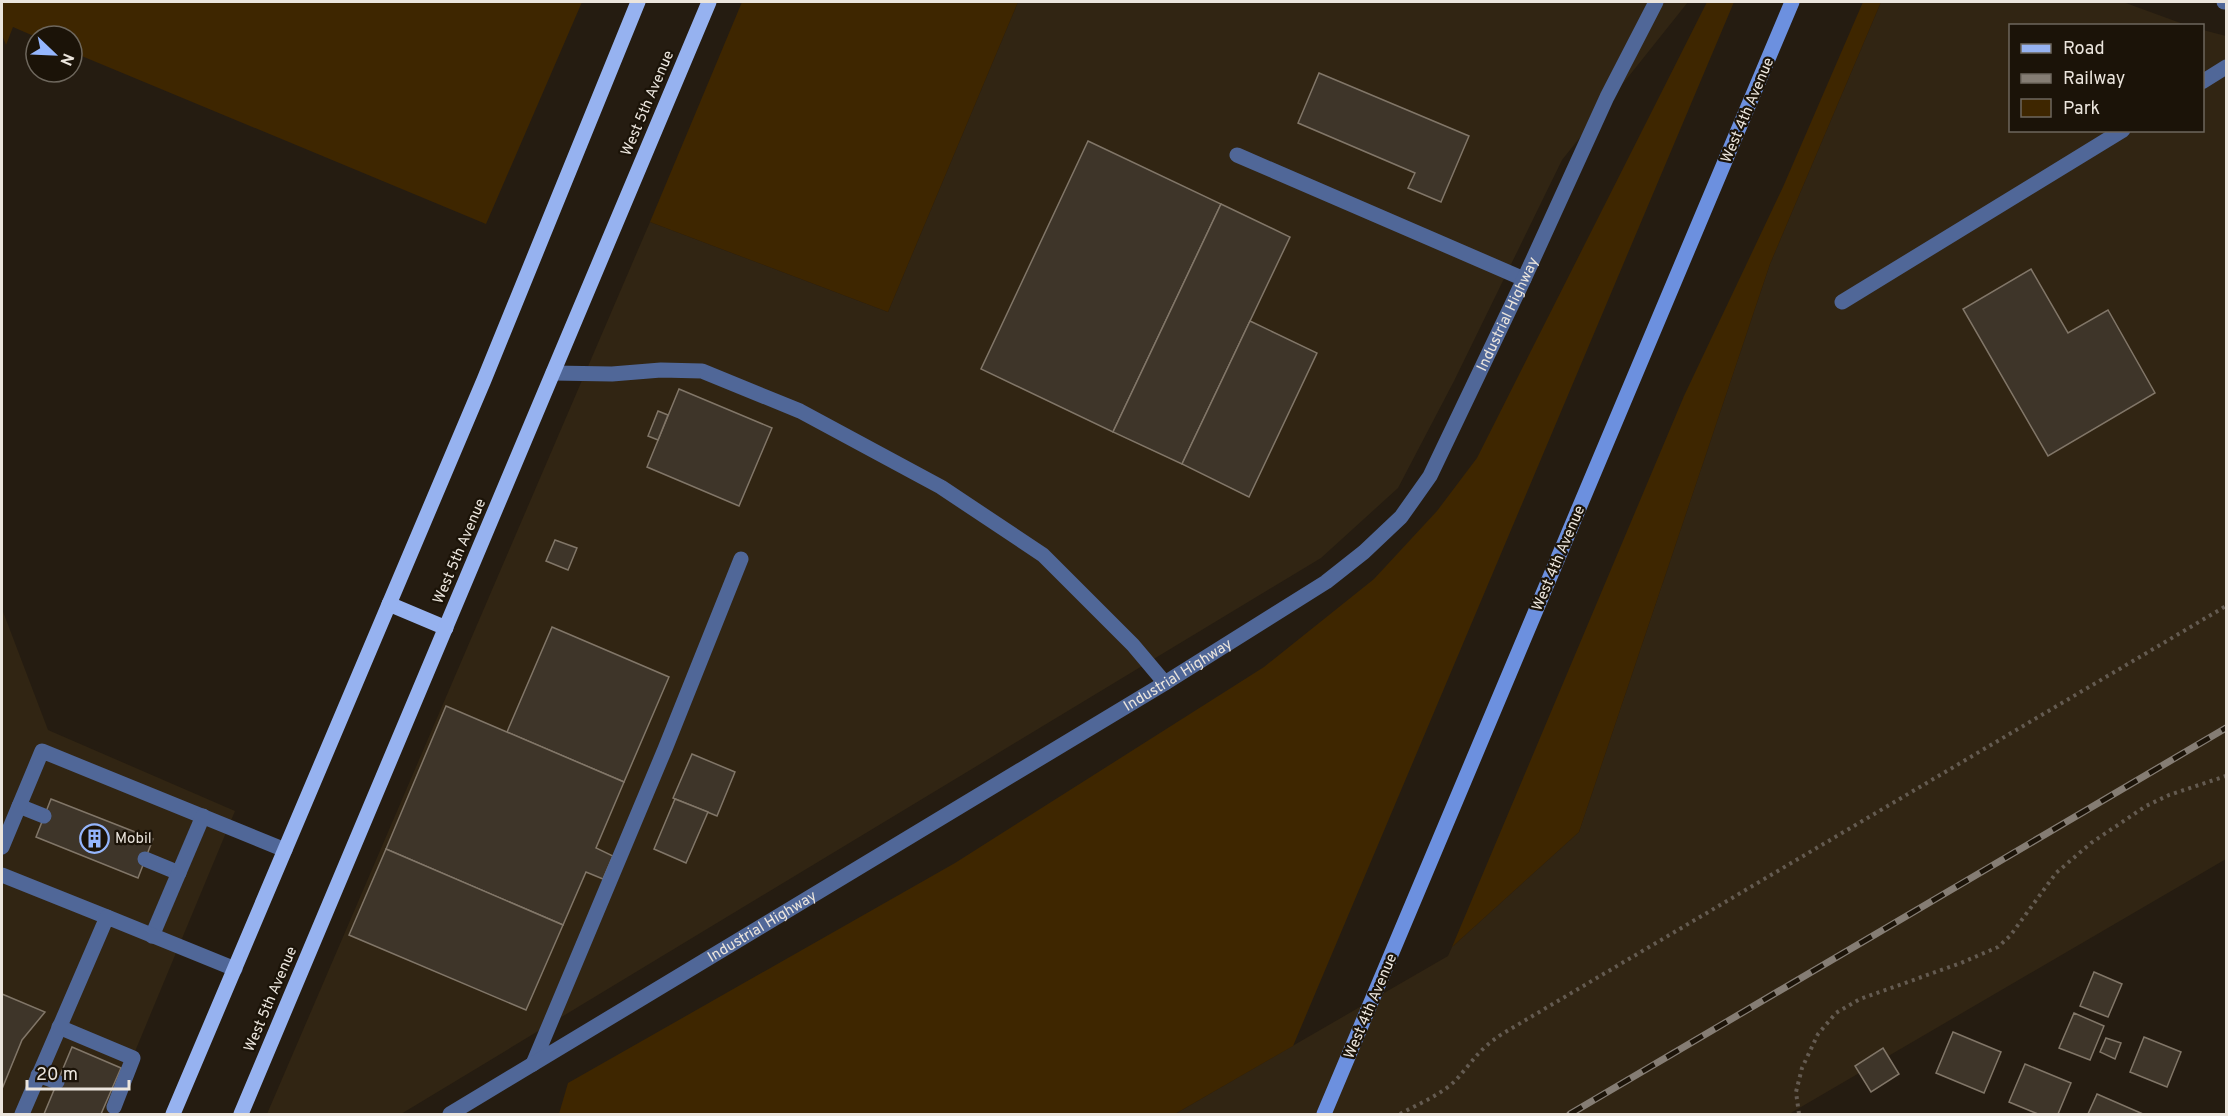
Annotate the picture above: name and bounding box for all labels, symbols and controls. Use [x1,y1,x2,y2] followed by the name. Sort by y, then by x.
[24,24,84,84] north arrow
[2009,24,2204,132] legend
[2063,38,2105,61] text: Road
[618,48,679,159] street label: West 5th Avenue
[55,50,77,68] text: N
[1718,55,1779,166] street label: West 4th Avenue
[2063,68,2125,91] text: Railway
[2063,98,2100,121] text: Park
[1473,254,1544,375] street label: Industrial Highway
[430,496,491,607] street label: West 5th Avenue
[1529,503,1590,614] street label: West 4th Avenue
[1121,635,1236,717] street label: Industrial Highway
[78,822,110,854] building icon: Mobil
[115,830,152,849] place label: Mobil
[704,887,821,968] street label: Industrial Highway
[241,944,302,1055] street label: West 5th Avenue
[1341,951,1402,1062] street label: West 4th Avenue
[27,1053,129,1091] scale bar
[36,1064,78,1087] text: 20 m

